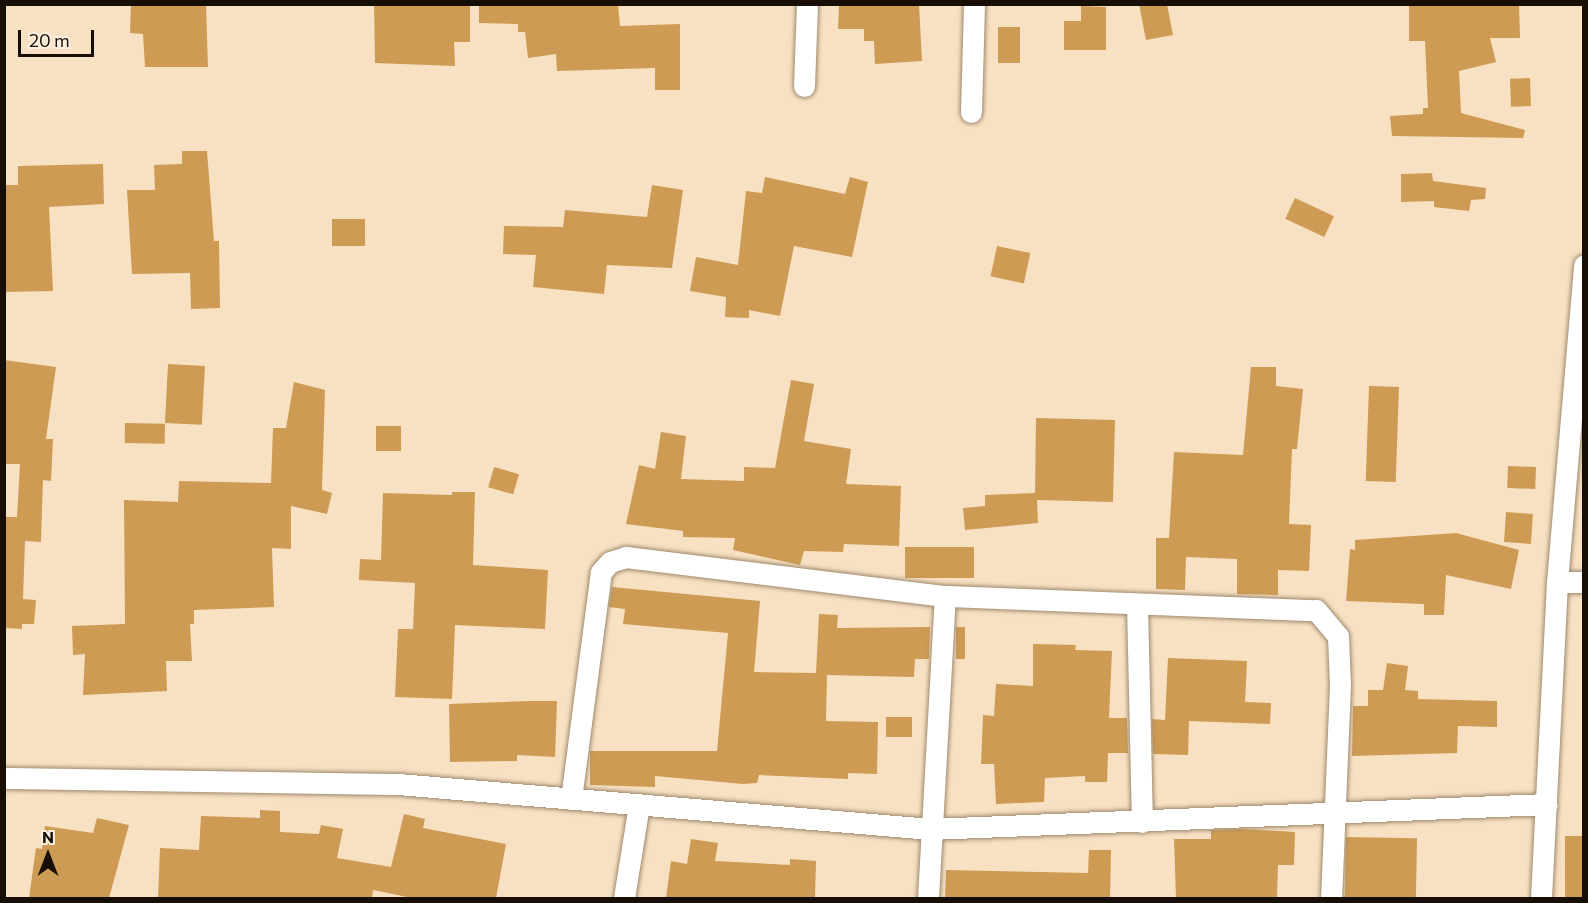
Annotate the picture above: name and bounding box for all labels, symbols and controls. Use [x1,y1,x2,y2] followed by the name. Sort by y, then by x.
[21,18,98,56] scale bar
[29,29,70,51] text: 20 m
[18,825,78,885] north arrow
[42,827,54,846] text: N

